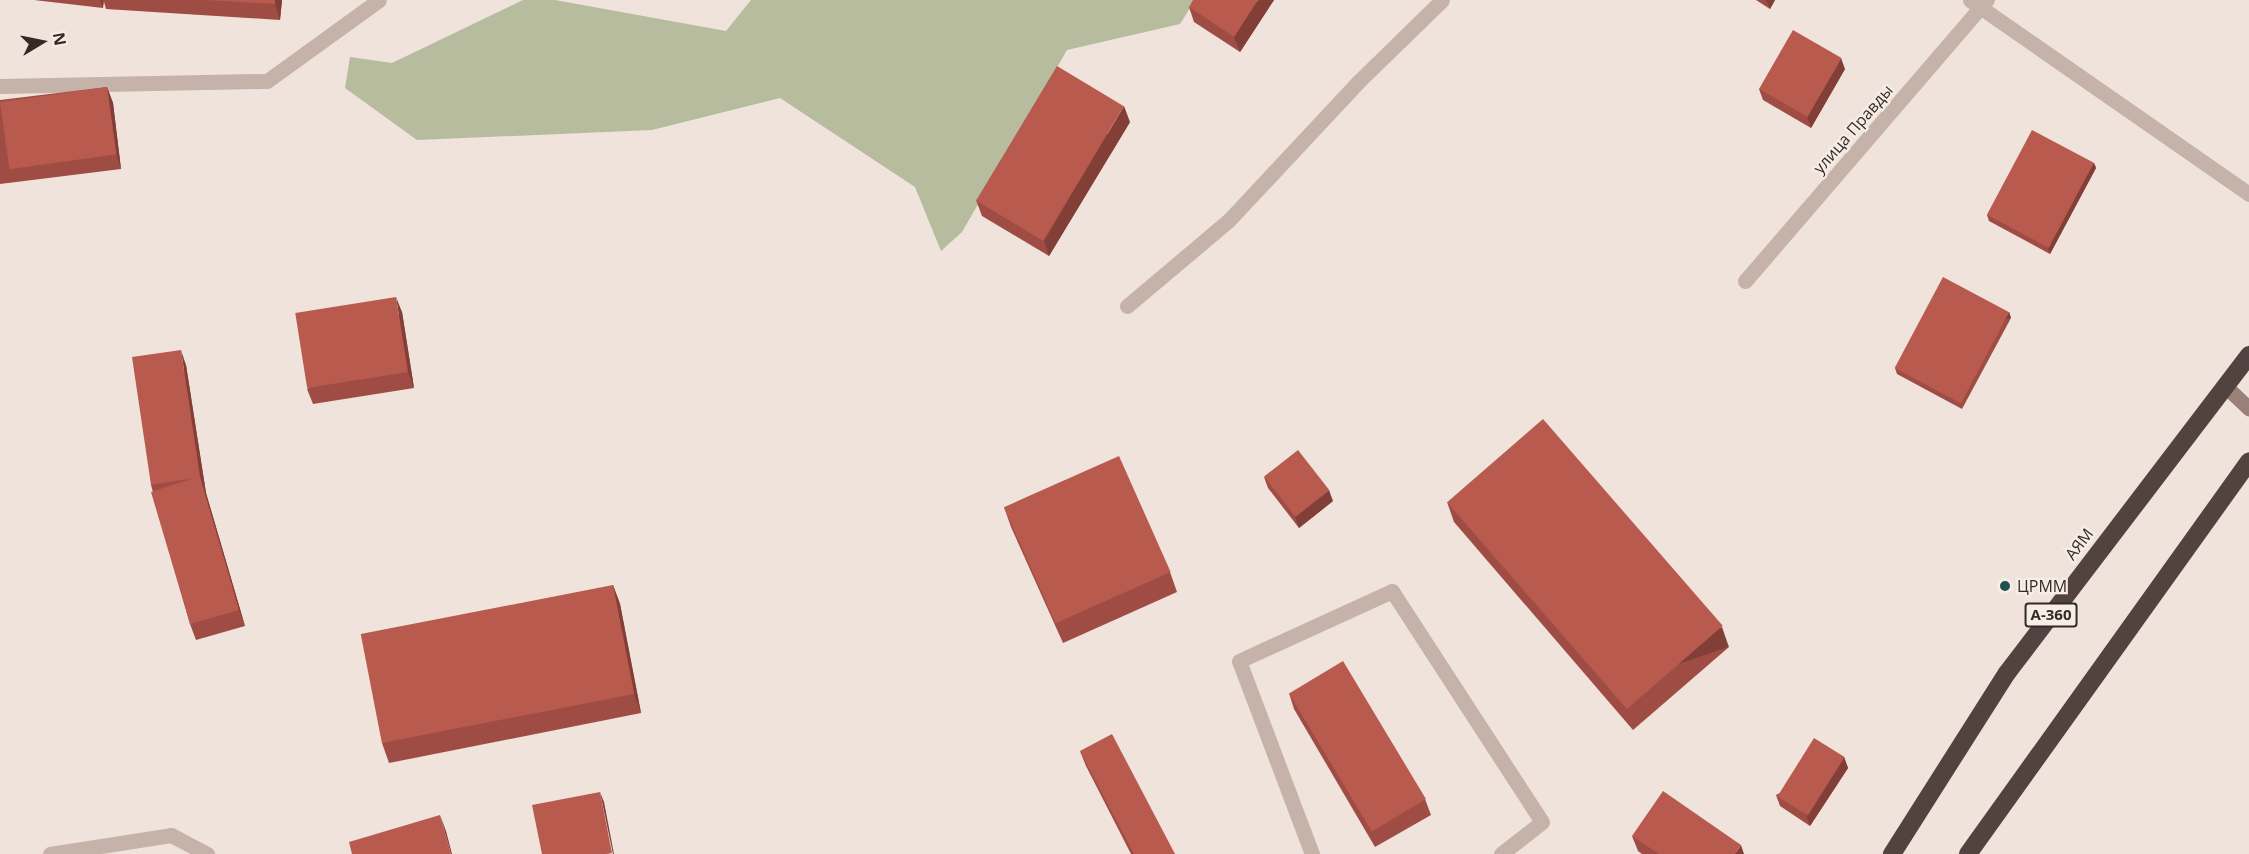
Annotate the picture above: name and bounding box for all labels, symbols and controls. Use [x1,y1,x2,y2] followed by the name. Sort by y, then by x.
[12,12,72,72] north arrow
[48,31,72,47] text: N
[1809,81,1897,177] street label: улица Правды
[2061,524,2097,564] street label: АЯМ
[2017,576,2067,596] place label: ЦРММ
[1998,579,2012,593] marker: ЦРММ
[2024,603,2078,627] road number: А-360

